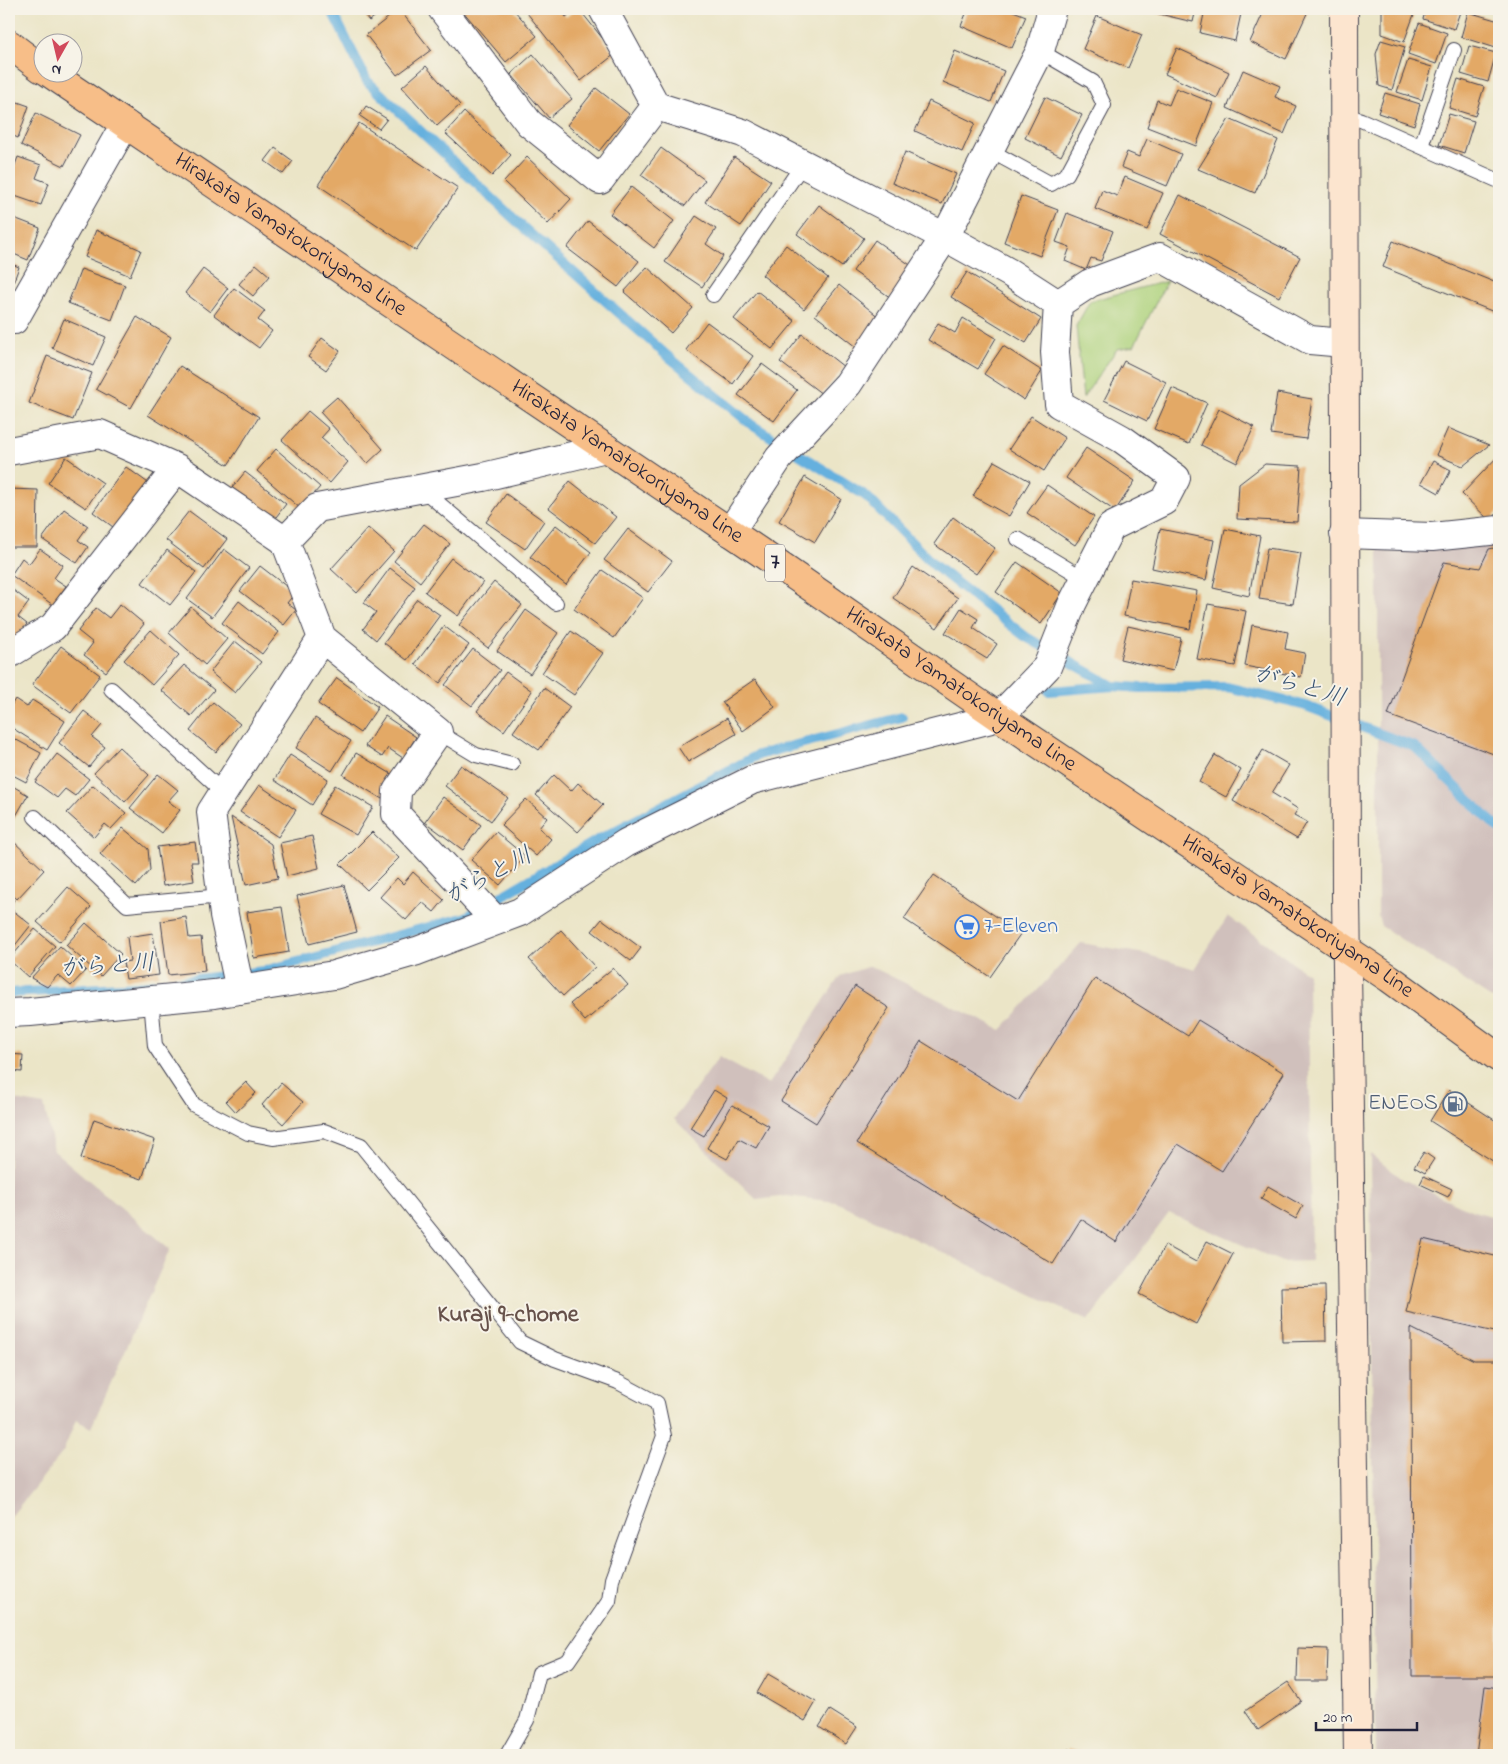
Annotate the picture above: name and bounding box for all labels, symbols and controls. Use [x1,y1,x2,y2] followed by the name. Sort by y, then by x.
[32,32,82,82] north arrow
[50,58,63,80] text: N
[167,145,413,325] street label: Hirakata Yamatokoriyama Line
[504,372,750,552] street label: Hirakata Yamatokoriyama Line
[765,544,785,582] road number: 7
[838,599,1083,780] street label: Hirakata Yamatokoriyama Line
[1248,657,1350,717] water label: がらと川
[1174,827,1420,1007] street label: Hirakata Yamatokoriyama Line
[438,839,540,915] water label: がらと川
[984,911,1058,943] place label: 7-Eleven
[954,914,980,940] supermarket icon: 7-Eleven
[58,946,156,988] water label: がらと川
[1368,1088,1438,1120] place label: ENEOS
[1442,1091,1468,1117] fuel station icon: ENEOS
[438,1298,580,1333] district label: Kuraji 9-chome
[1316,1699,1417,1731] scale bar
[1323,1707,1353,1729] text: 20 m

